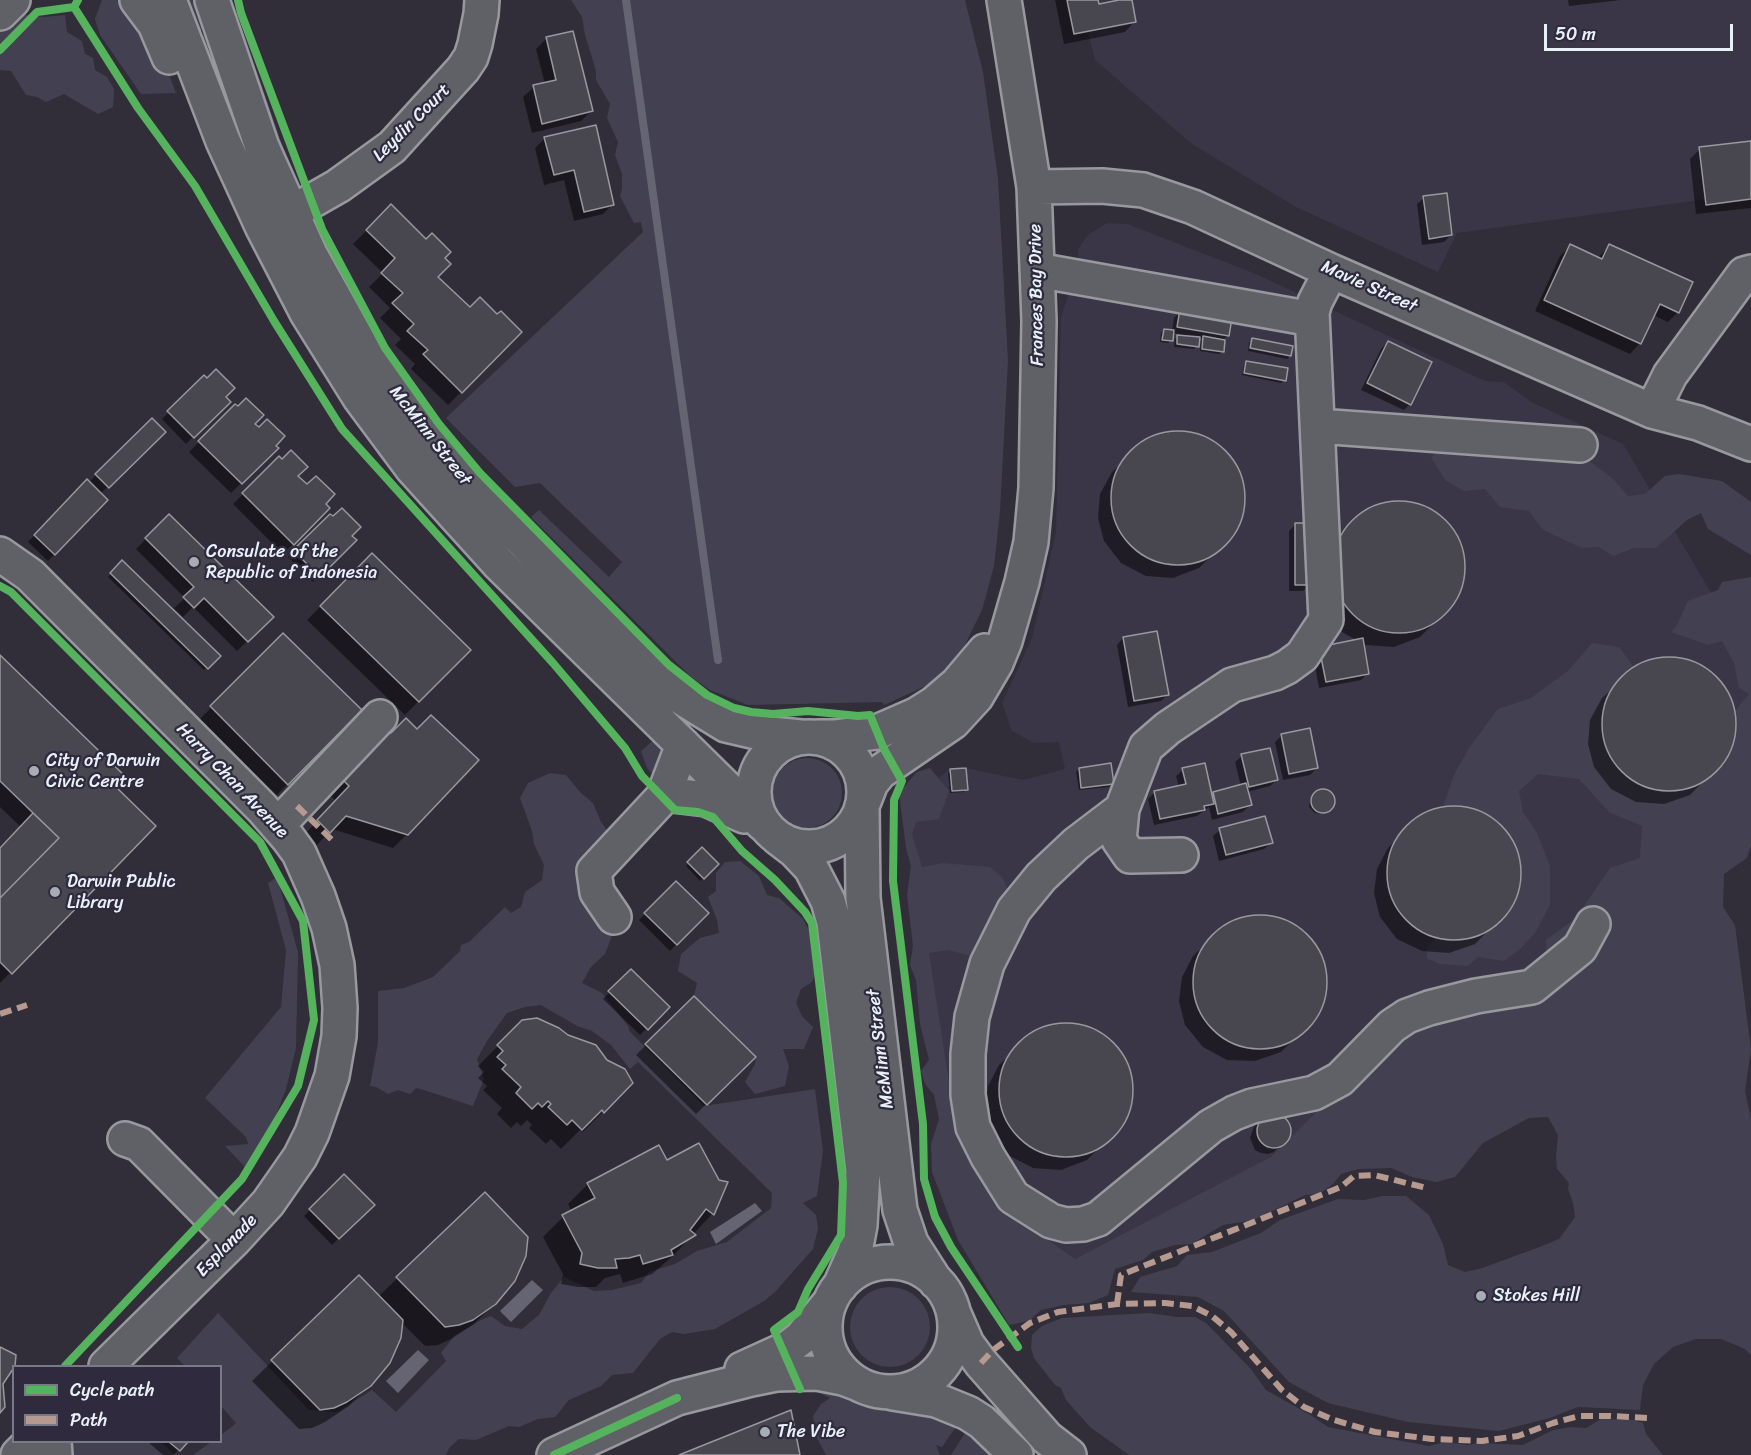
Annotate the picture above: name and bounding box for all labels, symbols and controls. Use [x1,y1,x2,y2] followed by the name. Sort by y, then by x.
[1547,12,1736,50] scale bar
[1555,18,1596,50] text: 50 m
[369,80,455,166] street label: Leydin Court
[1025,224,1049,366] street label: Frances Bay Drive
[1318,256,1420,318] street label: Mavie Street
[384,382,476,490] street label: McMinn Street
[206,541,377,584] place label: Consulate of the Republic of Indonesia
[187,555,201,569] marker: Consulate of the Republic of Indonesia
[171,719,293,843] street label: Harry Chan Avenue
[46,750,160,792] place label: City of Darwin Civic Centre
[27,764,41,778] marker: City of Darwin Civic Centre
[67,871,176,914] place label: Darwin Public Library
[48,885,62,899] marker: Darwin Public Library
[863,988,899,1110] street label: McMinn Street
[192,1210,262,1282] street label: Esplanade
[1493,1285,1580,1307] place label: Stokes Hill
[1474,1289,1488,1303] marker: Stokes Hill
[12,1365,222,1443] legend
[70,1374,154,1406] text: Cycle path
[70,1404,107,1436] text: Path
[777,1421,845,1443] place label: The Vibe
[758,1425,772,1439] marker: The Vibe

